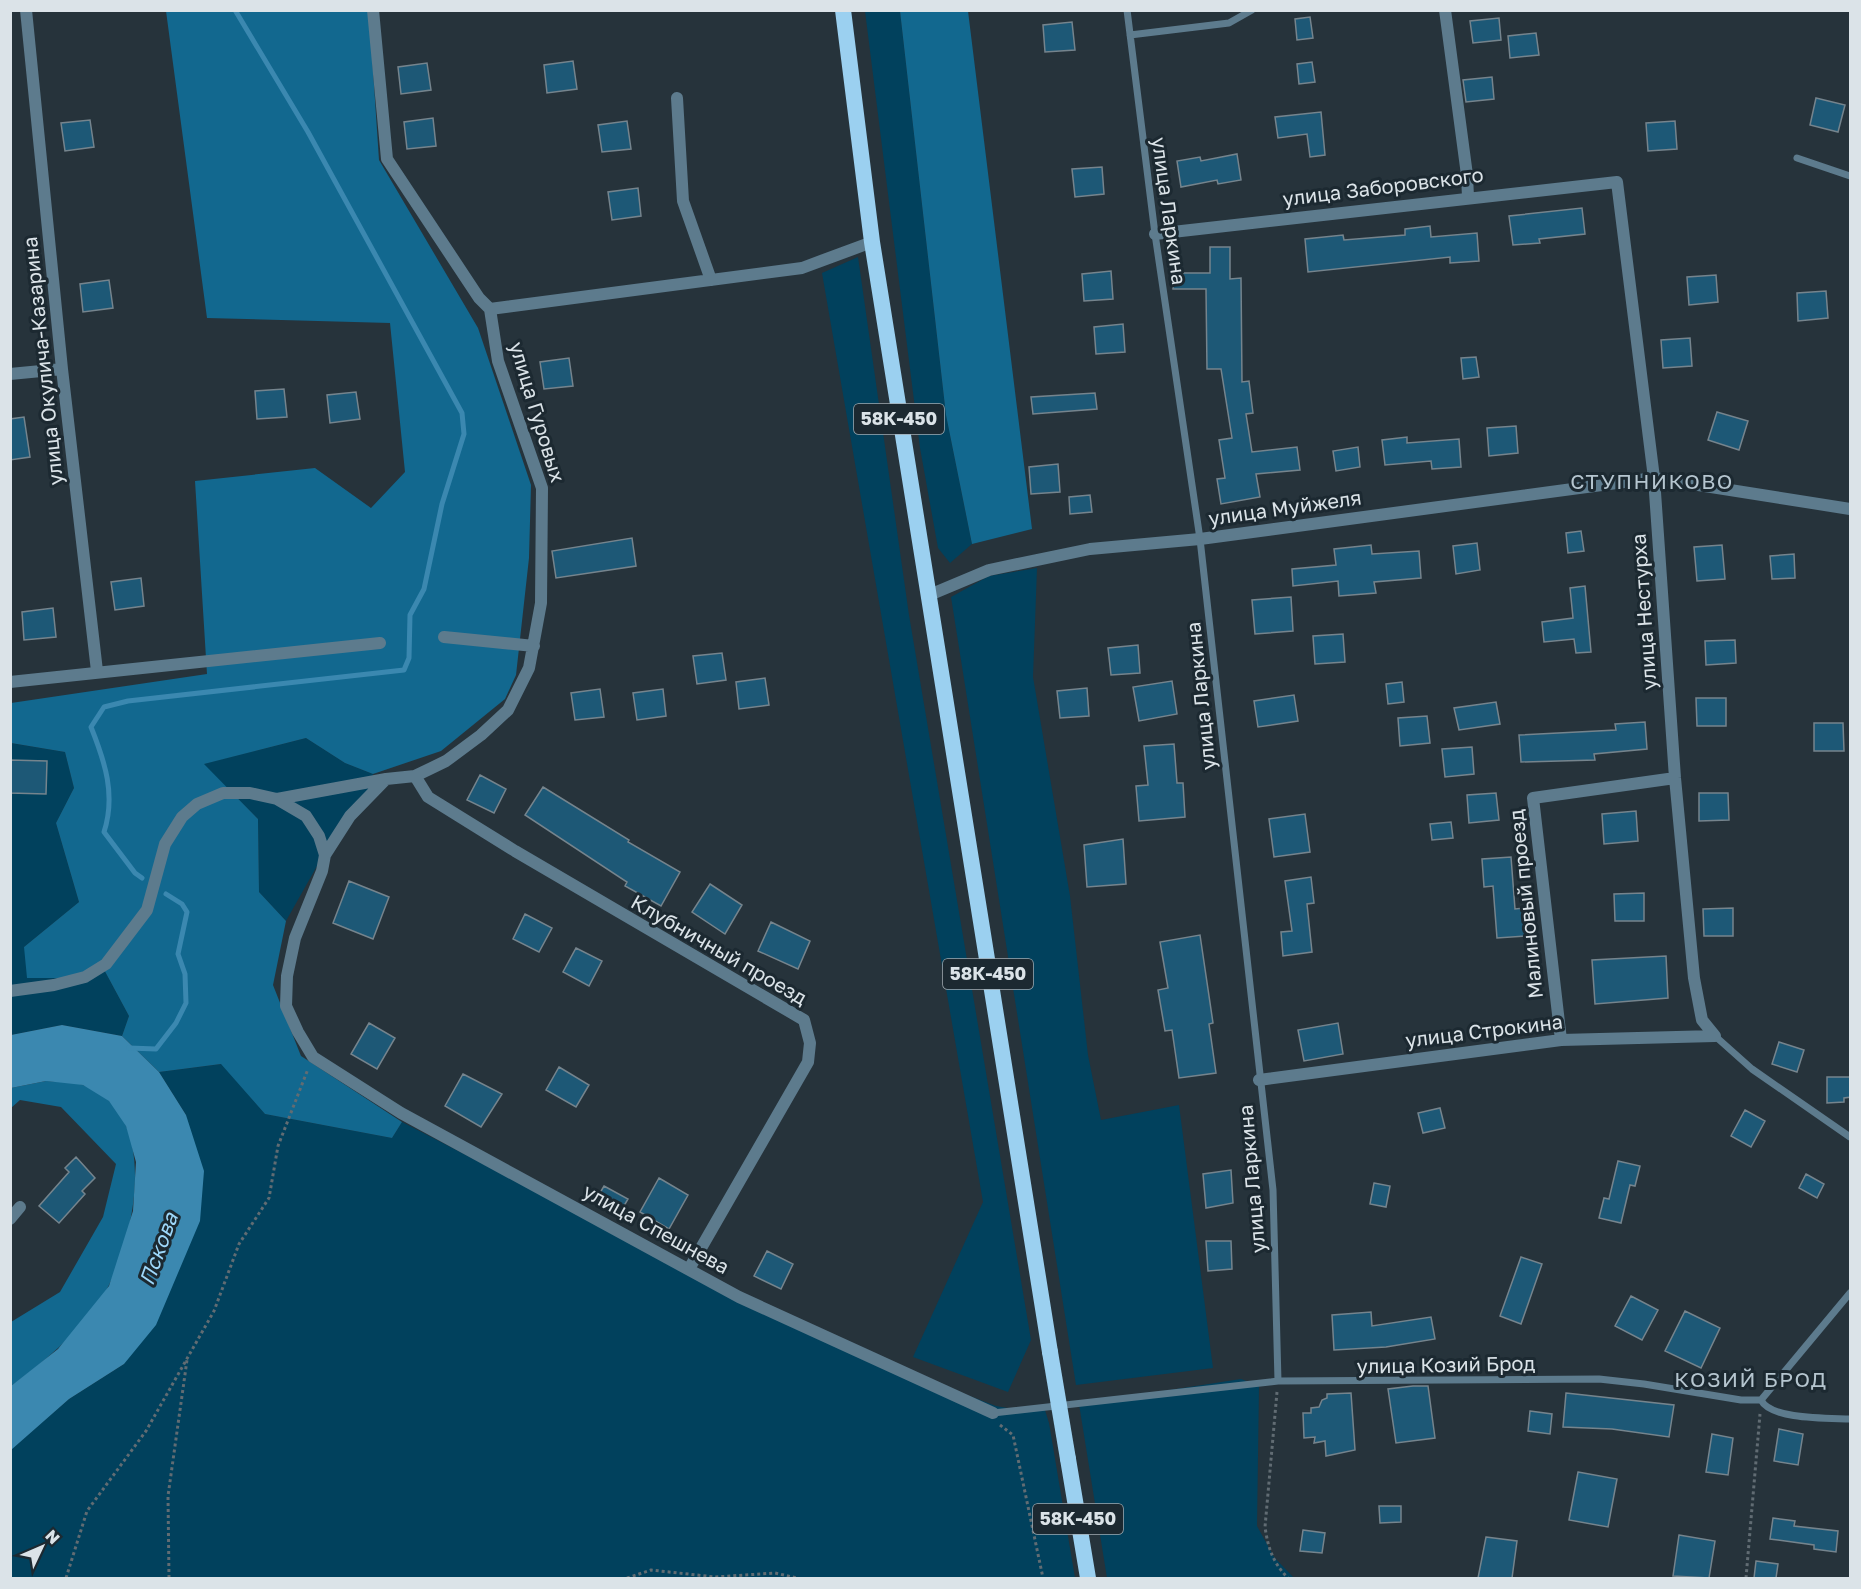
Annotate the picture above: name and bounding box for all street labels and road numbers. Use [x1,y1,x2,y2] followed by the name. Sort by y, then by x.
[1148,136,1192,286] street label: улица Ларкина
[1281,162,1485,210] street label: улица Заборовского
[17,236,67,487] street label: улица Окулича-Казарина
[505,339,571,485] street label: улица Гуровых
[854,404,944,434] road number: 58К-450
[1207,484,1363,530] street label: улица Муйжеля
[1626,533,1660,691] street label: улица Нестурха
[1180,621,1220,771] street label: улица Ларкина
[1503,808,1547,1000] street label: Малиновый проезд
[627,889,812,1009] street label: Клубничный проезд
[943,959,1033,989] road number: 58К-450
[1404,1008,1564,1052] street label: улица Строкина
[1233,1104,1269,1254] street label: улица Ларкина
[579,1178,734,1278] street label: улица Спешнева
[1356,1350,1535,1378] street label: улица Козий Брод
[1033,1504,1123,1534] road number: 58К-450

